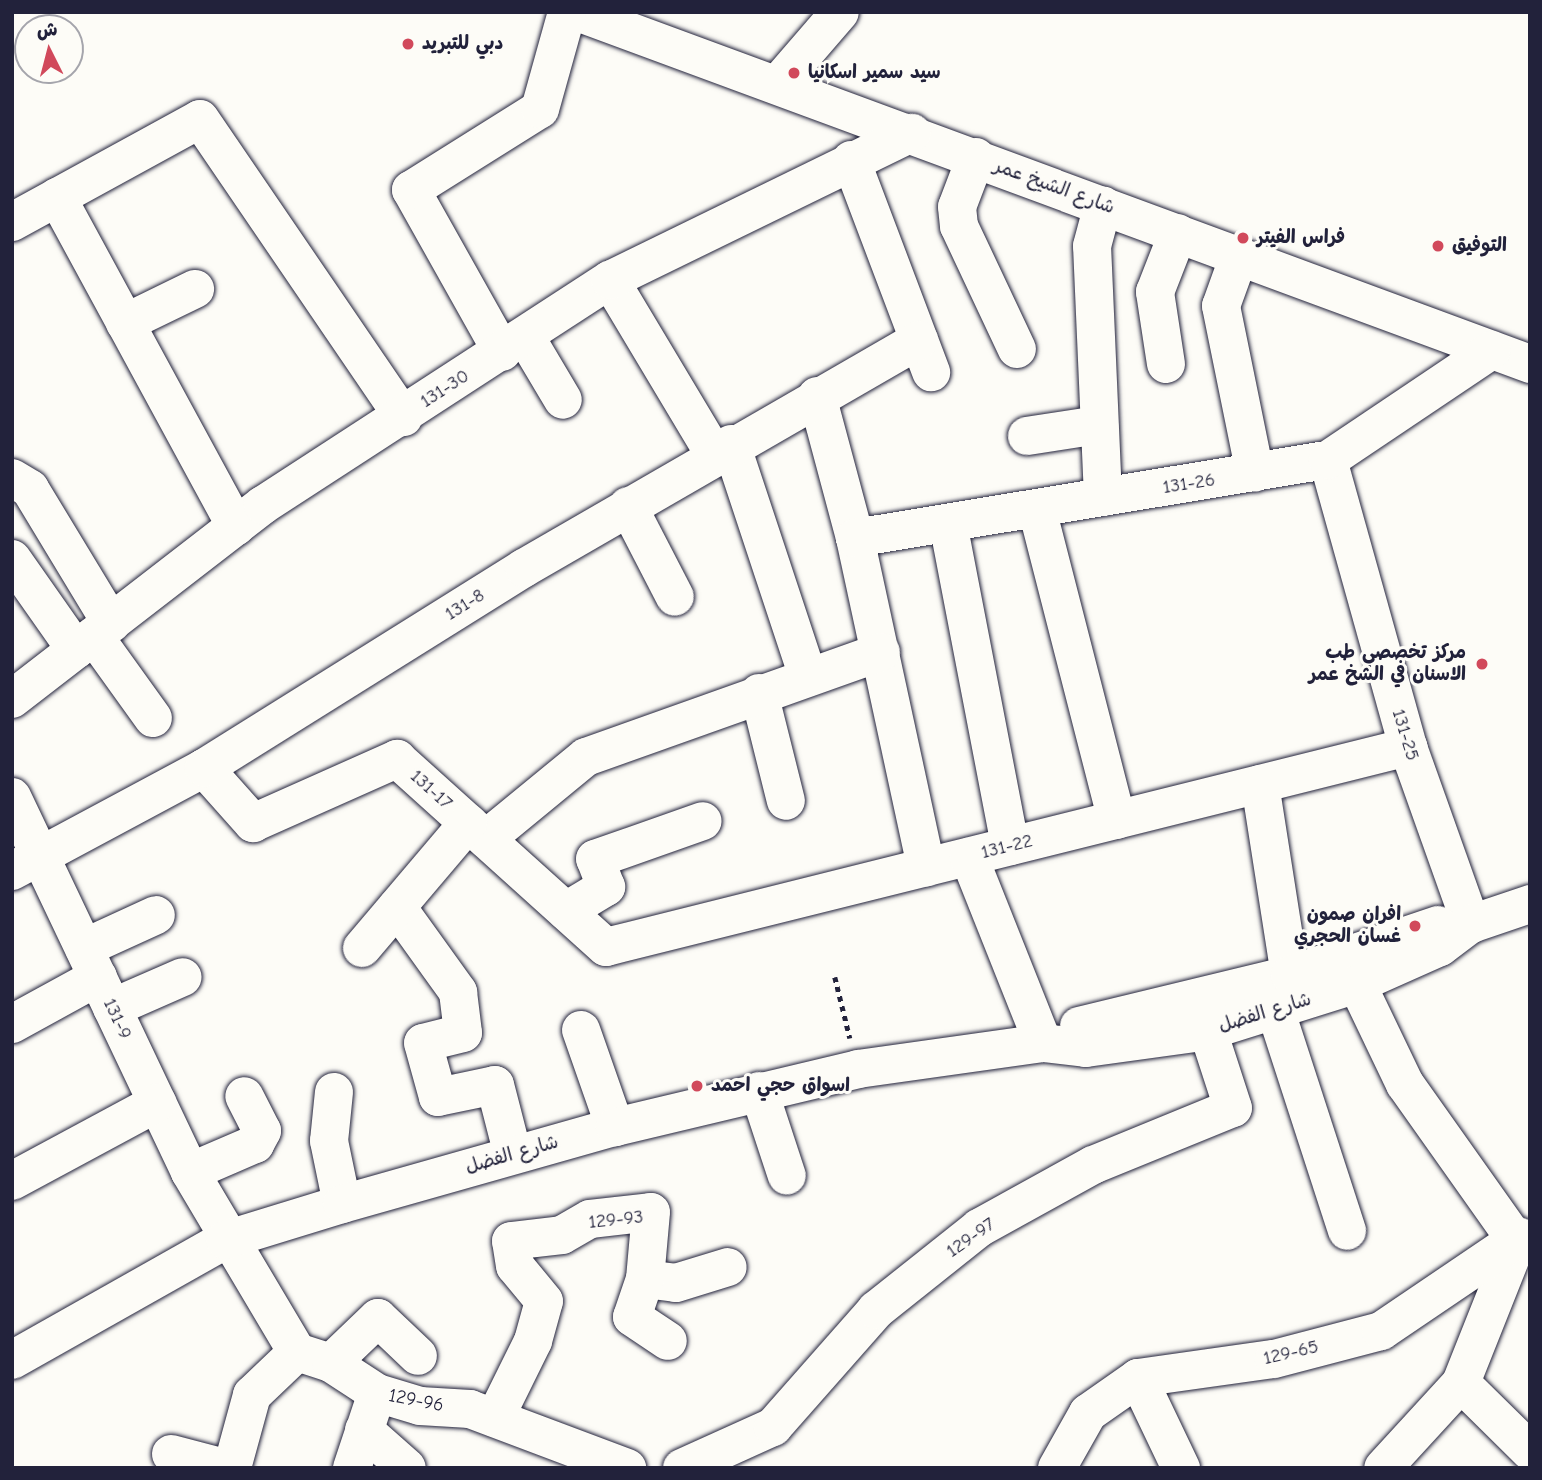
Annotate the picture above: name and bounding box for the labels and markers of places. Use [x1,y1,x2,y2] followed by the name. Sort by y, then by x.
[422,33,503,55] place label: دبي للتبريد
[400,36,416,52] marker: دبي للتبريد
[808,62,941,84] place label: سيد سمير اسكانيا
[786,65,802,81] marker: سيد سمير اسكانيا
[1257,227,1345,249] place label: فراس الفيتر
[1235,230,1251,246] marker: فراس الفيتر
[1452,235,1507,257] place label: التوفيق
[1430,238,1446,254] marker: التوفيق
[1309,642,1466,686] place label: مركز تخصصي طب الاسنان في الشخ عمر
[1472,654,1492,674] marker: مركز تخصصي طب الاسنان في الشخ عمر
[1294,904,1401,948] place label: افران صمون غسان الحجري
[1407,918,1423,934] marker: افران صمون غسان الحجري
[711,1075,850,1097] place label: اسواق حجي احمد
[689,1078,705,1094] marker: اسواق حجي احمد

